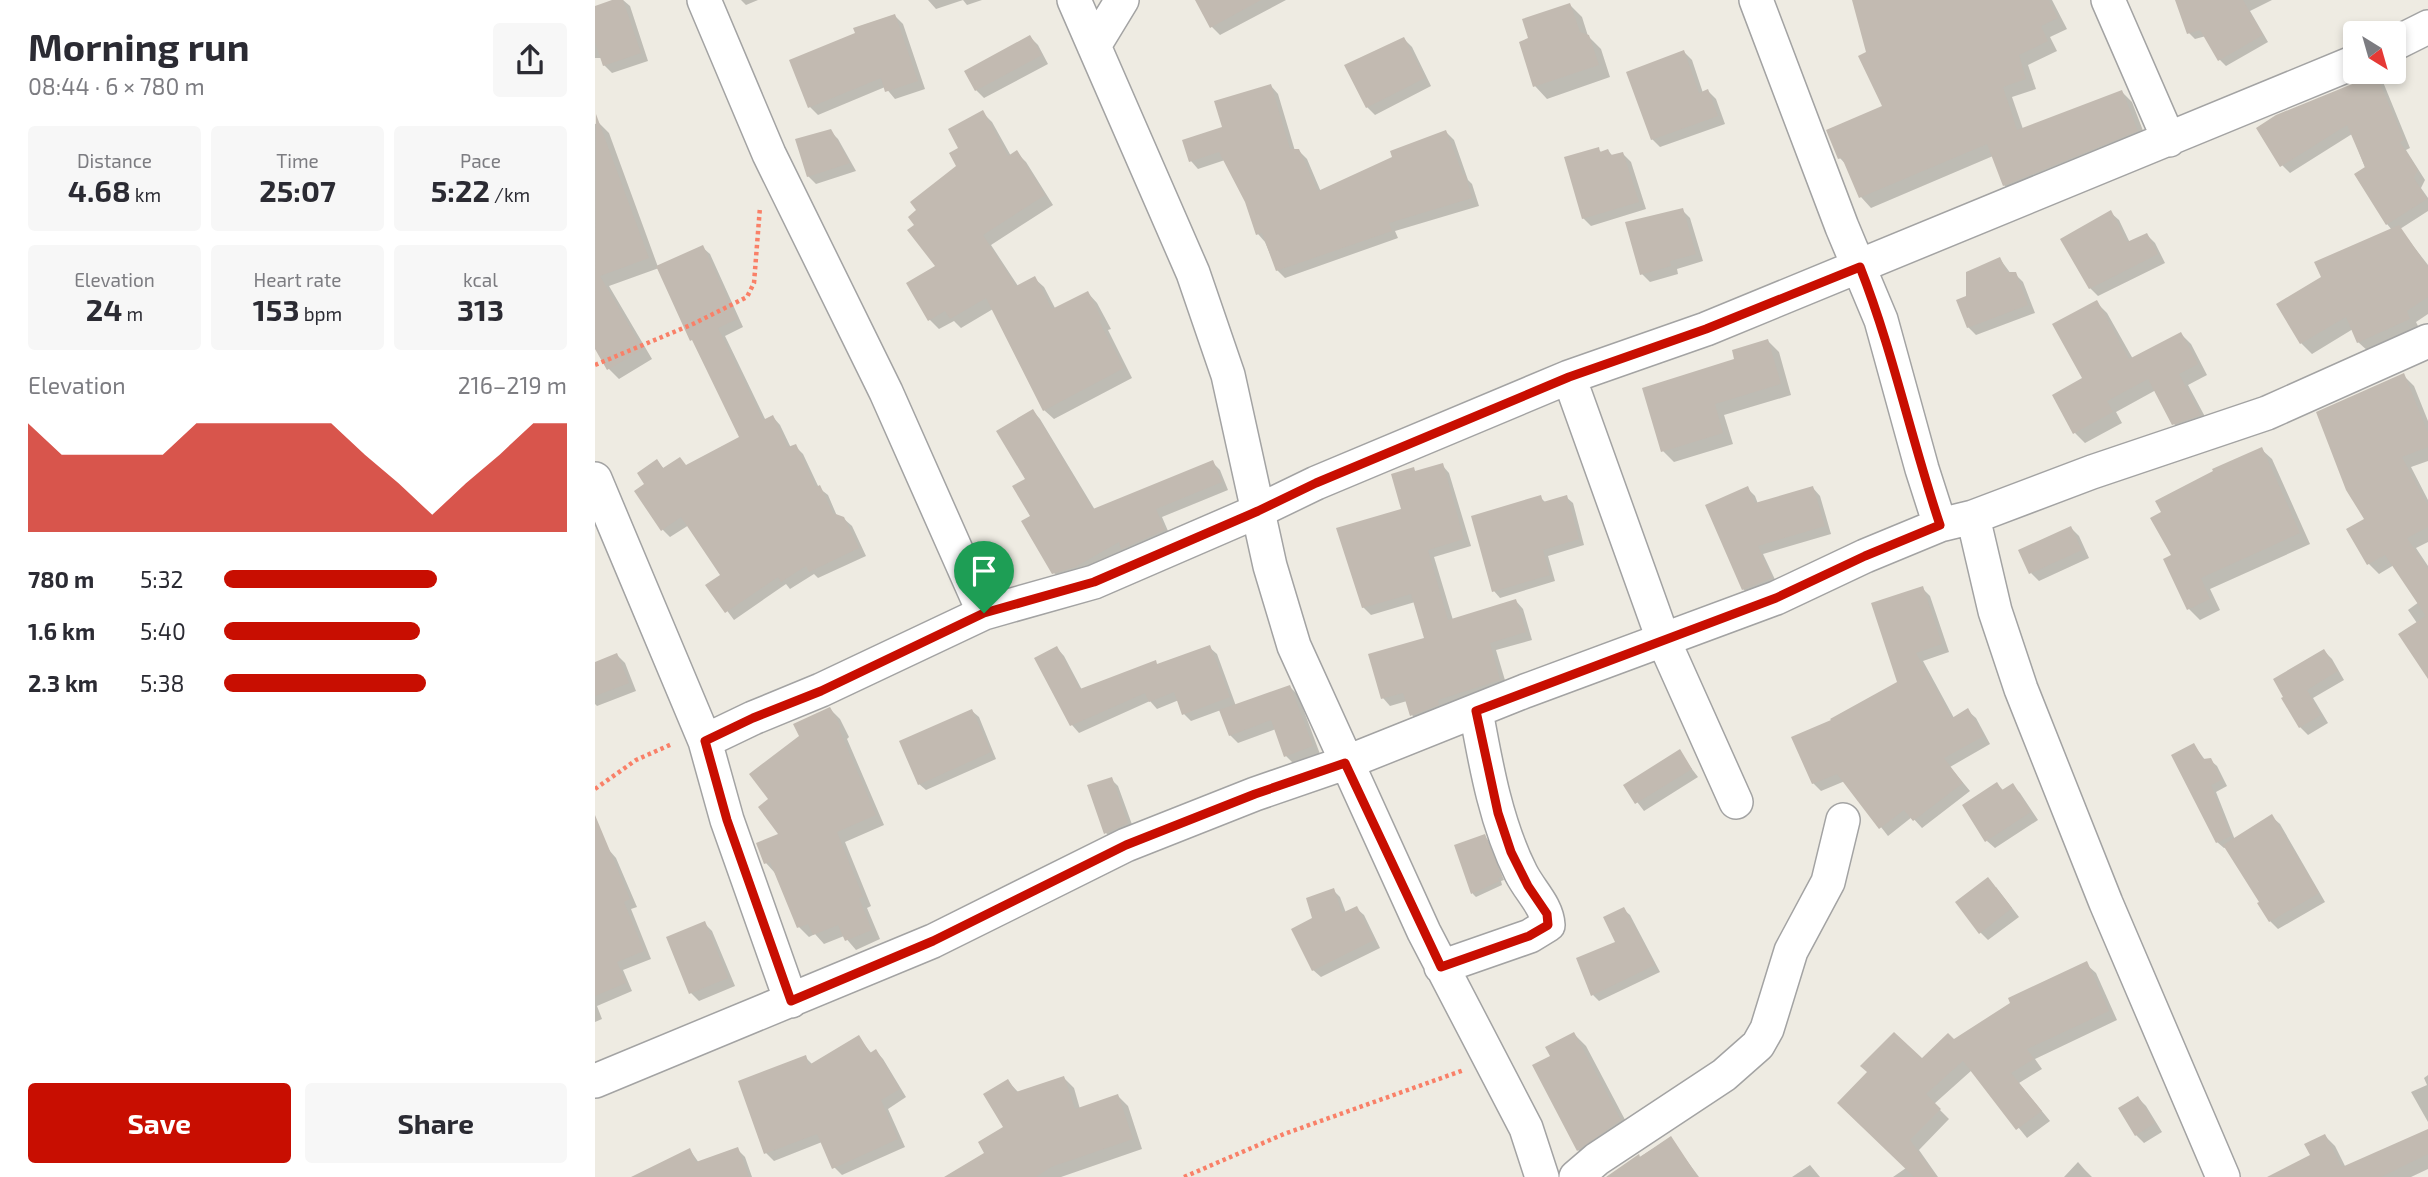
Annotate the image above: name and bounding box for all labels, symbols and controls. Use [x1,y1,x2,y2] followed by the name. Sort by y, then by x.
[2343,21,2406,84] north arrow
[2343,21,2406,84] map controls
[28,23,249,69] text: Morning run
[493,23,567,97] button: share
[28,72,205,100] text: 08:44 · 6 × 780 m
[77,149,152,172] text: Distance
[276,149,319,172] text: Time
[460,149,501,172] text: Pace
[68,172,131,208] text: 4.68
[259,172,336,208] text: 25:07
[431,172,490,208] text: 5:22
[131,183,161,206] text: km
[490,183,530,206] text: /km
[74,268,155,291] text: Elevation
[254,268,341,291] text: Heart rate
[463,268,498,291] text: kcal
[86,291,122,327] text: 24
[253,291,299,327] text: 153
[457,291,504,327] text: 313
[122,302,143,325] text: m
[299,302,342,325] text: bpm
[28,371,126,399] text: Elevation
[458,371,567,399] text: 216–219 m
[954,541,1014,613] pin
[965,552,1003,590] icon: arrive
[28,565,94,593] text: 780 m
[140,565,183,593] text: 5:32
[28,617,95,645] text: 1.6 km
[140,617,186,645] text: 5:40
[28,669,98,697] text: 2.3 km
[140,669,185,697] text: 5:38
[28,1083,291,1163] button: Save
[305,1083,567,1163] button: Share

